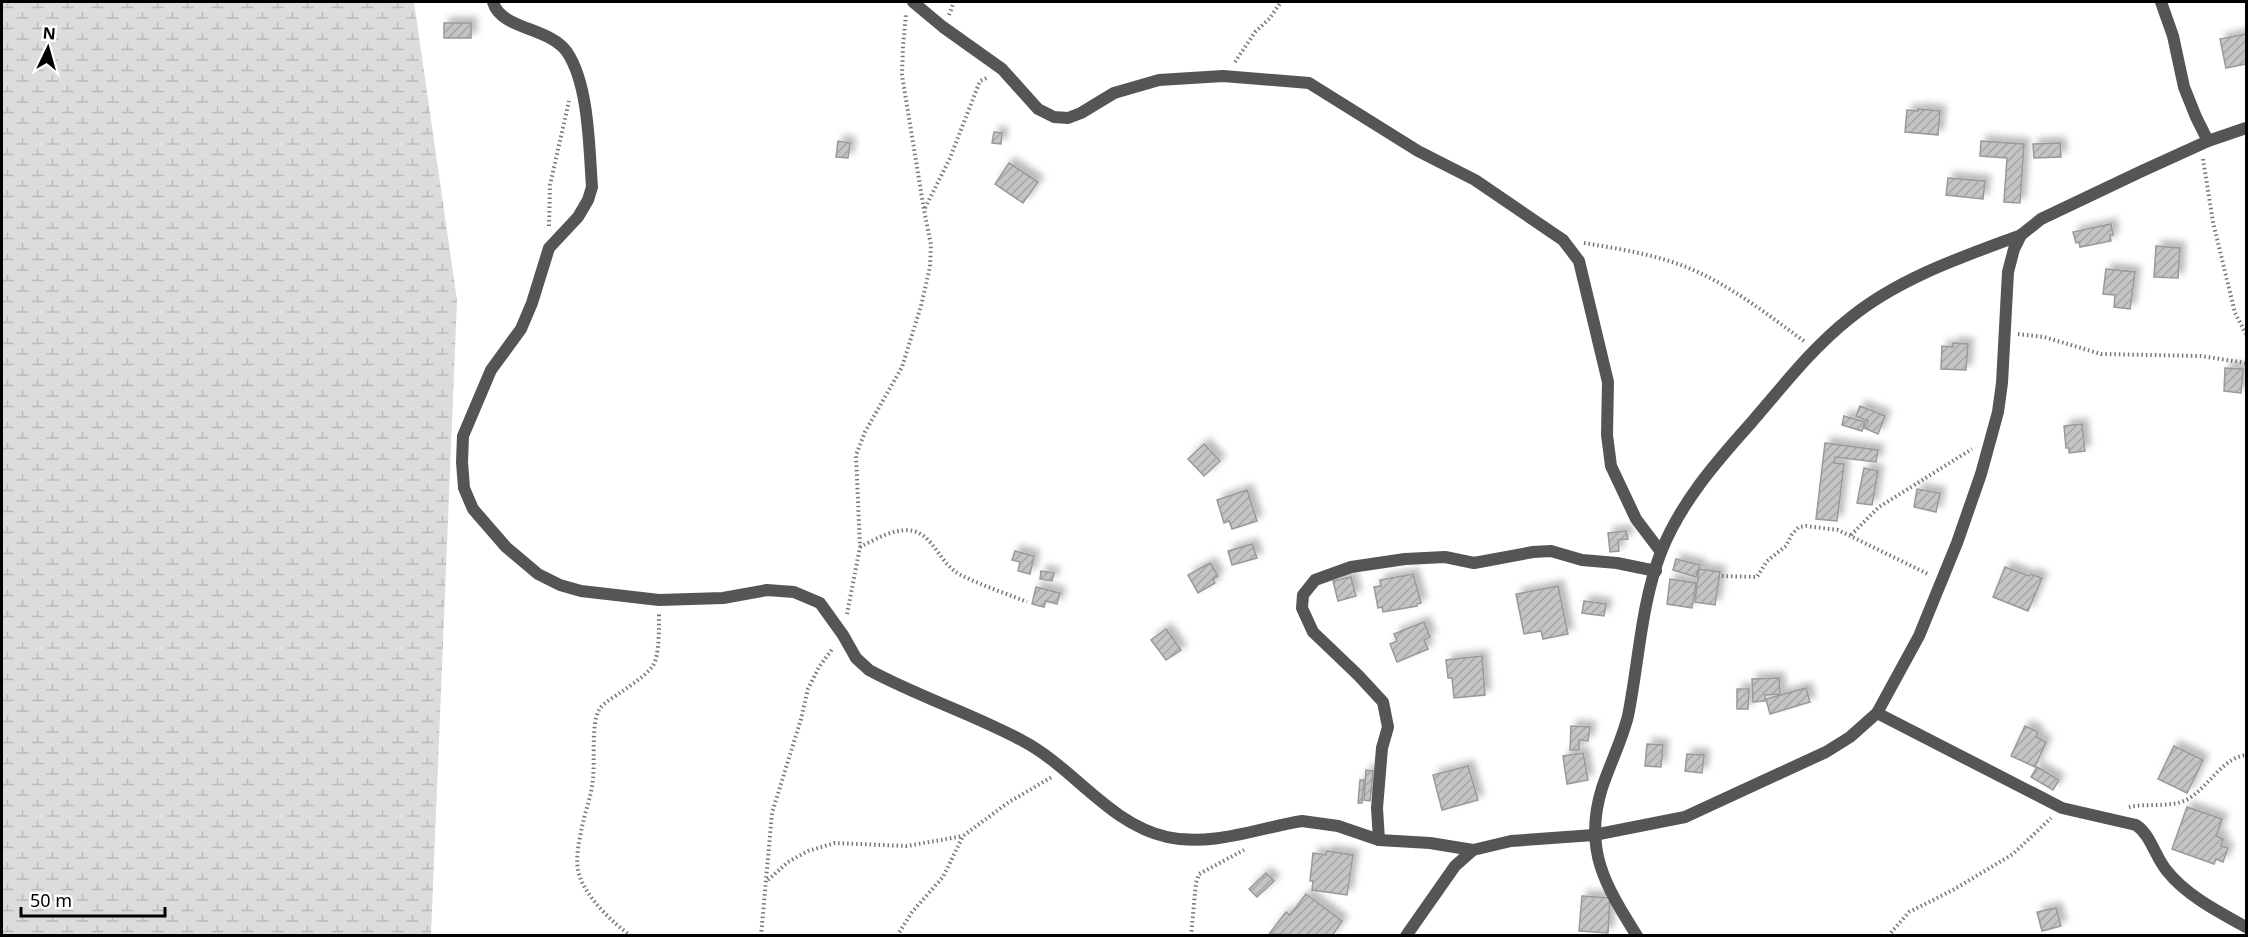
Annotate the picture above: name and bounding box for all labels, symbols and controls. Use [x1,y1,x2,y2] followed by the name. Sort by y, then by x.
[18,18,78,78] north arrow
[42,22,57,45] text: N
[21,880,165,918] scale bar
[30,888,72,912] text: 50 m

